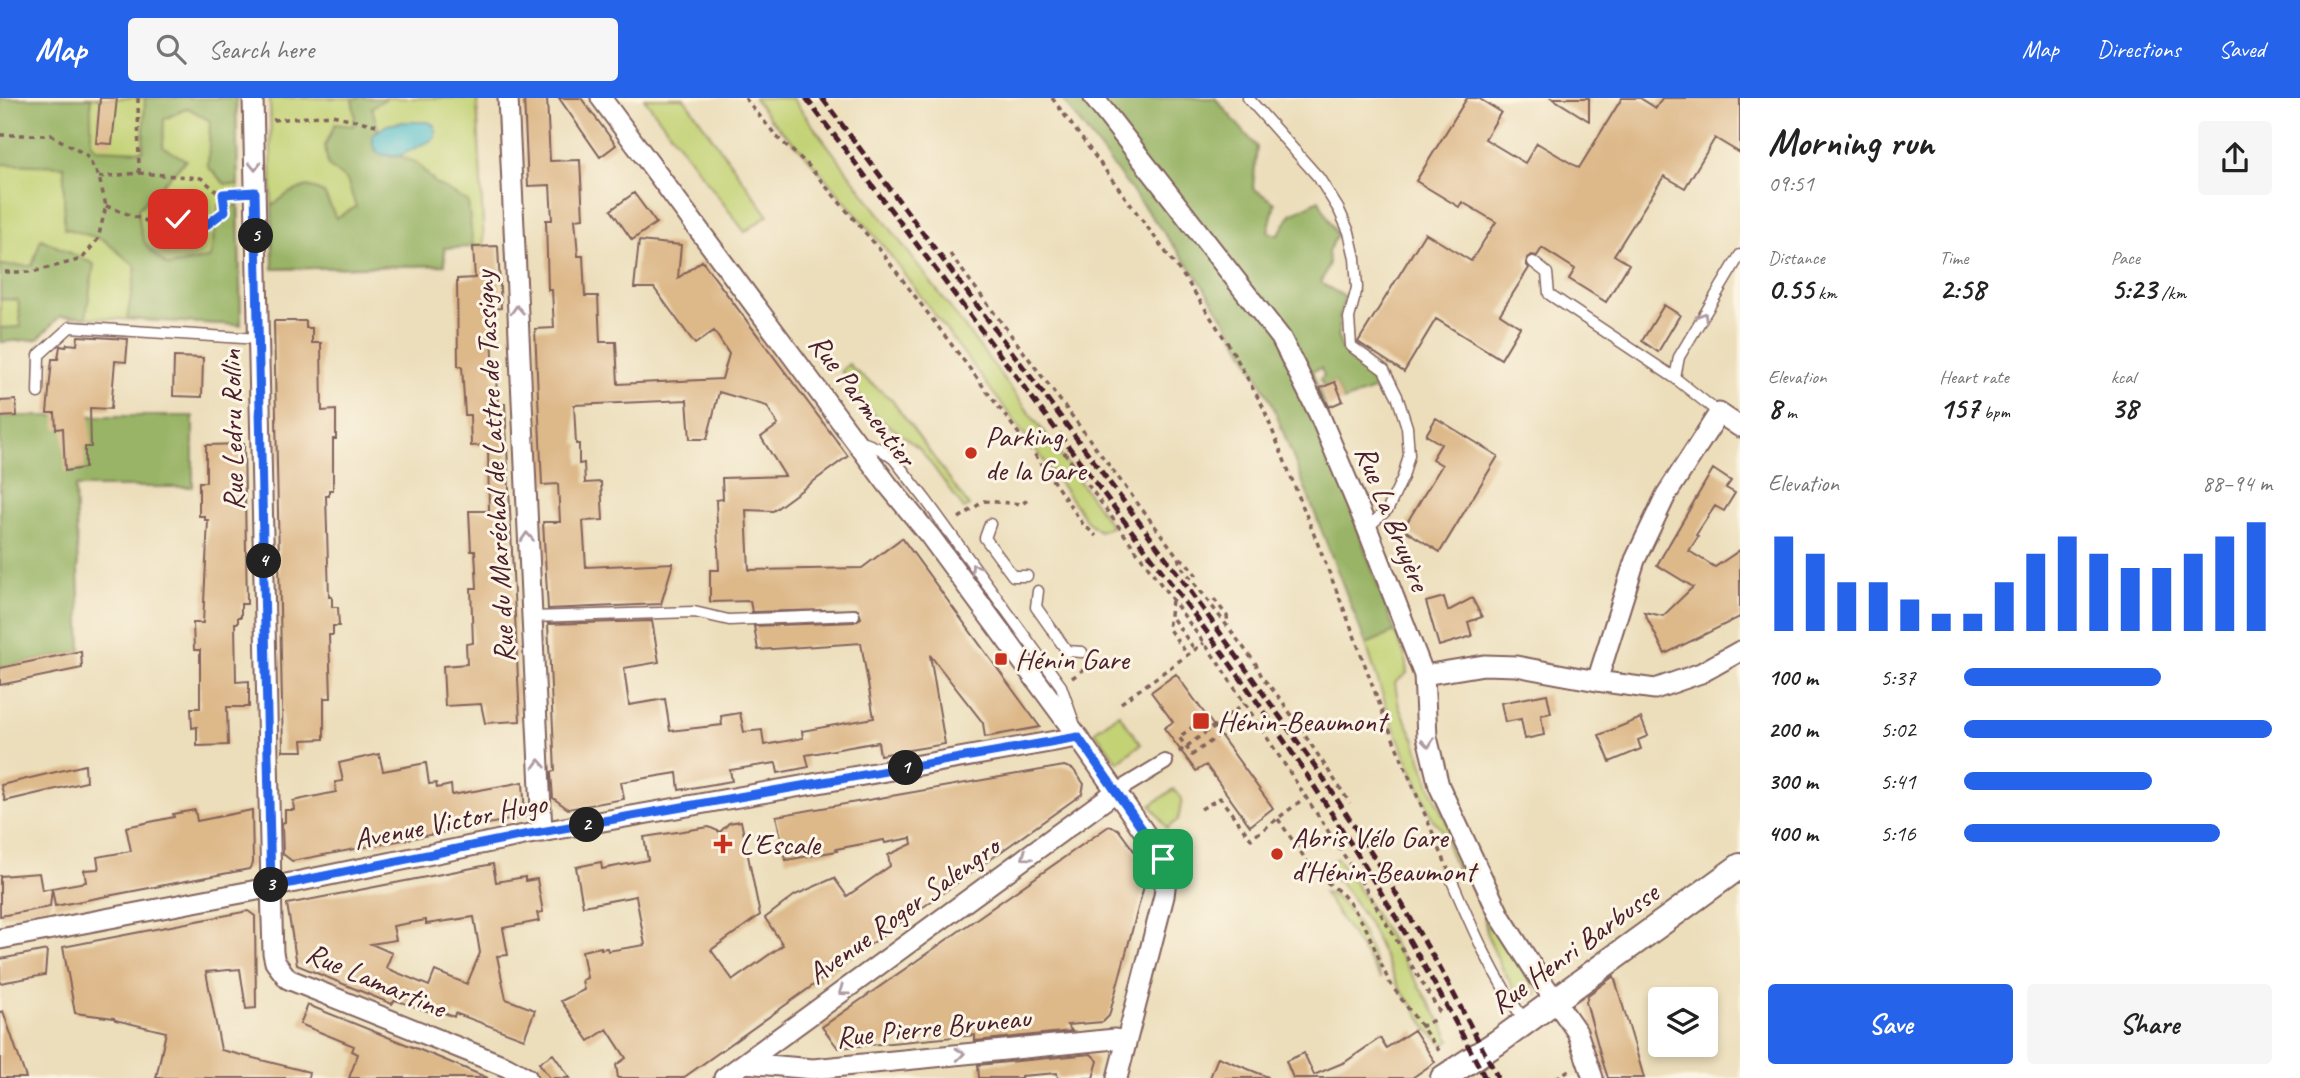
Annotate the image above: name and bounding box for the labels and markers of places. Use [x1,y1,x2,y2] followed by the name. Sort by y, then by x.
[148,189,208,249] pin
[238,218,274,254] pin: 5
[985,417,1088,489] place label: Parking de la Gare
[963,445,979,461] marker: Parking de la Gare
[246,544,282,578] pin: 4
[1015,640,1131,678] place label: Hénin Gare
[993,651,1009,667] marker: Hénin Gare
[1217,702,1390,740] place label: Hénin-Beaumont
[1191,711,1211,731] marker: Hénin-Beaumont
[888,750,923,786] pin: 1
[570,808,604,842] pin: 2
[1291,818,1479,890] place label: Abris Vélo Gare d'Hénin-Beaumont
[739,825,822,863] place label: L'Escale
[1133,829,1193,889] pin
[713,834,733,854] marker: L'Escale
[1269,846,1285,862] marker: Abris Vélo Gare d'Hénin-Beaumont
[254,868,288,902] pin: 3

